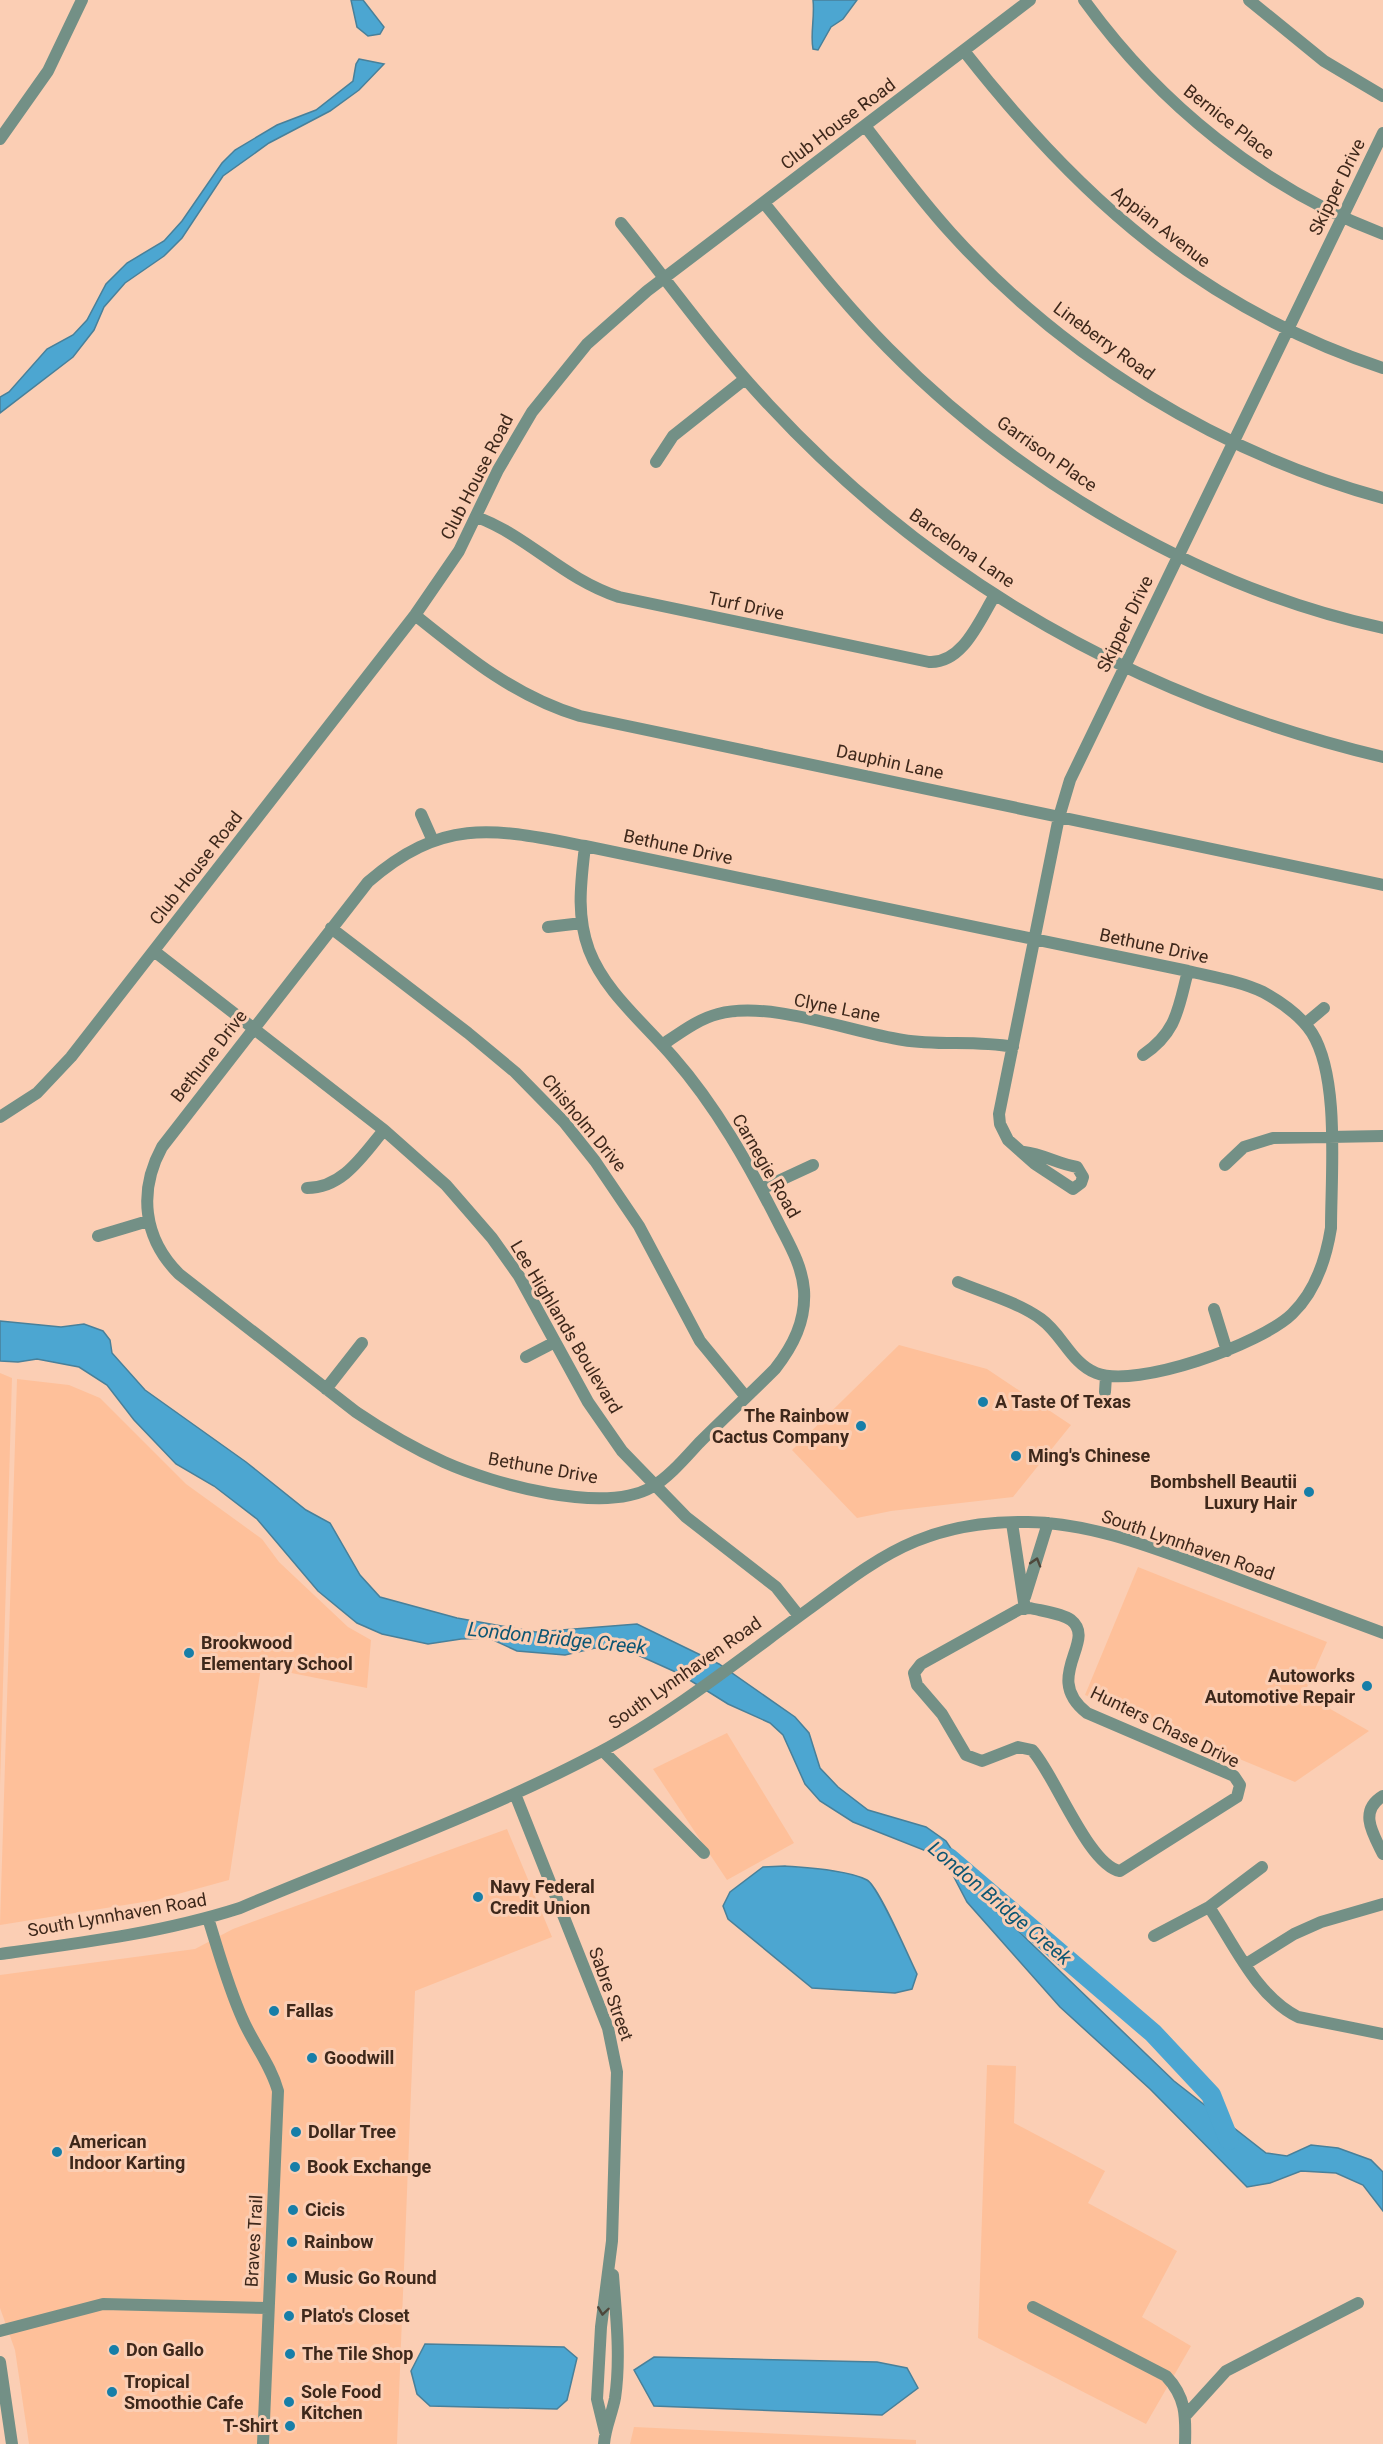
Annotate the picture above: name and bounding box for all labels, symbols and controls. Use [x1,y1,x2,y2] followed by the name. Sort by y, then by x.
[776,74,899,174] street label: Club House Road
[1180,80,1279,163] street label: Bernice Place
[1304,135,1369,239] street label: Skipper Drive
[1108,182,1215,272] street label: Appian Avenue
[1050,297,1159,384] street label: Lineberry Road
[436,410,517,543] street label: Club House Road
[993,411,1101,496] street label: Garrison Place
[906,504,1019,592] street label: Barcelona Lane
[1092,572,1157,676] street label: Skipper Drive
[706,587,786,624] street label: Turf Drive
[834,740,946,783] street label: Dauphin Lane
[145,807,246,929] street label: Club House Road
[622,825,735,868] street label: Bethune Drive
[1098,924,1211,967] street label: Bethune Drive
[792,989,882,1026] street label: Clyne Lane
[166,1006,251,1106] street label: Bethune Drive
[538,1070,631,1176] street label: Chisholm Drive
[728,1110,805,1222] street label: Carnegie Road
[506,1236,626,1417] street label: Lee Highlands Boulevard
[995,1391,1131,1412] place label: A Taste Of Texas
[976,1395,990,1409] marker: A Taste Of Texas
[712,1405,850,1447] place label: The Rainbow Cactus Company
[854,1419,868,1433] marker: The Rainbow Cactus Company
[1028,1445,1150,1466] place label: Ming's Chinese
[487,1448,600,1487] street label: Bethune Drive
[1009,1449,1023,1463] marker: Ming's Chinese
[1150,1471,1297,1513] place label: Bombshell Beautii Luxury Hair
[1302,1485,1316,1499] marker: Bombshell Beautii Luxury Hair
[1099,1505,1277,1584] street label: South Lynnhaven Road
[1029,1557,1041,1568] one-way arrow
[604,1612,765,1733] street label: South Lynnhaven Road
[466,1617,649,1659] water label: London Bridge Creek
[201,1632,353,1674] place label: Brookwood Elementary School
[182,1646,196,1660] marker: Brookwood Elementary School
[1205,1665,1355,1707] place label: Autoworks Automotive Repair
[1360,1679,1374,1693] marker: Autoworks Automotive Repair
[1087,1681,1243,1772] street label: Hunters Chase Drive
[923,1836,1077,1971] water label: London Bridge Creek
[490,1876,595,1918] place label: Navy Federal Credit Union
[26,1888,208,1941] street label: South Lynnhaven Road
[471,1890,485,1904] marker: Navy Federal Credit Union
[585,1944,638,2044] street label: Sabre Street
[286,2000,334,2021] place label: Fallas
[267,2004,281,2018] marker: Fallas
[324,2047,394,2068] place label: Goodwill
[305,2051,319,2065] marker: Goodwill
[308,2121,396,2142] place label: Dollar Tree
[289,2125,303,2139] marker: Dollar Tree
[69,2131,185,2173] place label: American Indoor Karting
[50,2145,64,2159] marker: American Indoor Karting
[307,2156,431,2177] place label: Book Exchange
[288,2160,302,2174] marker: Book Exchange
[241,2194,266,2288] street label: Braves Trail
[305,2199,345,2220] place label: Cicis
[286,2203,300,2217] marker: Cicis
[304,2231,374,2252] place label: Rainbow
[285,2235,299,2249] marker: Rainbow
[304,2267,437,2288] place label: Music Go Round
[285,2271,299,2285] marker: Music Go Round
[301,2305,410,2326] place label: Plato's Closet
[597,2306,610,2316] one-way arrow
[282,2309,296,2323] marker: Plato's Closet
[126,2339,204,2360] place label: Don Gallo
[107,2343,121,2357] marker: Don Gallo
[302,2343,413,2364] place label: The Tile Shop
[283,2347,297,2361] marker: The Tile Shop
[124,2371,244,2413] place label: Tropical Smoothie Cafe
[301,2381,381,2423] place label: Sole Food Kitchen
[105,2385,119,2399] marker: Tropical Smoothie Cafe
[282,2395,296,2409] marker: Sole Food Kitchen
[223,2415,278,2436] place label: T-Shirt
[283,2419,297,2433] marker: T-Shirt

